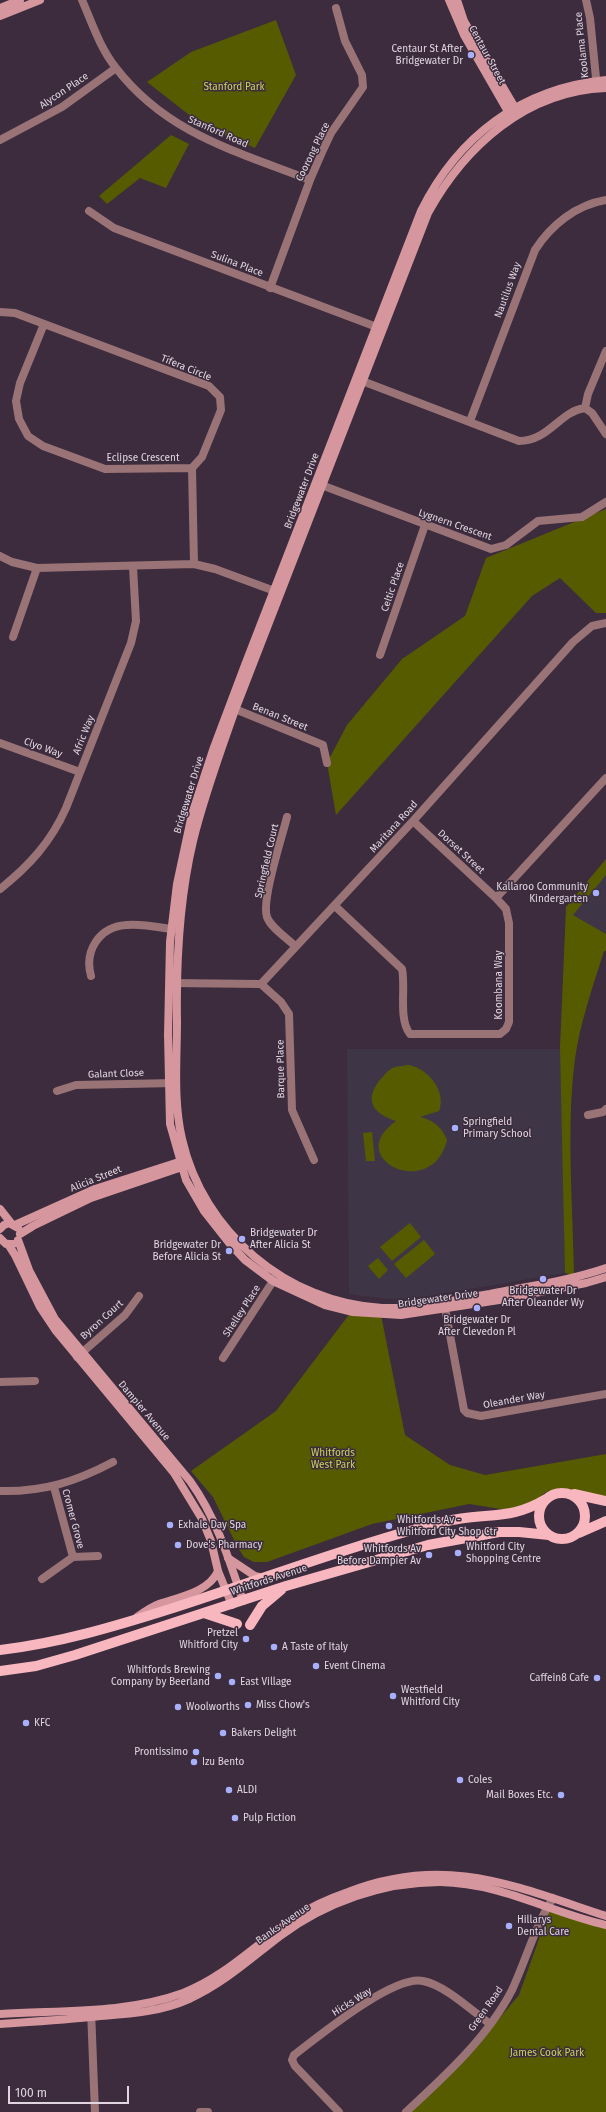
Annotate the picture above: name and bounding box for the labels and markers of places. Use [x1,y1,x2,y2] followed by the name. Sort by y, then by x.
[391,43,463,66] place label: Centaur St After Bridgewater Dr
[466,50,476,60] marker: Centaur St After Bridgewater Dr
[496,881,588,904] place label: Kallaroo Community Kindergarten
[591,888,601,898] marker: Kallaroo Community Kindergarten
[463,1116,531,1140] place label: Springfield Primary School
[450,1123,460,1133] marker: Springfield Primary School
[250,1227,317,1250] place label: Bridgewater Dr After Alicia St
[237,1234,247,1244] marker: Bridgewater Dr After Alicia St
[152,1239,221,1262] place label: Bridgewater Dr Before Alicia St
[224,1246,234,1256] marker: Bridgewater Dr Before Alicia St
[538,1274,548,1284] marker: Bridgewater Dr After Oleander Wy
[502,1285,584,1308] place label: Bridgewater Dr After Oleander Wy
[472,1303,482,1313] marker: Bridgewater Dr After Clevedon Pl
[438,1314,516,1338] place label: Bridgewater Dr After Clevedon Pl
[397,1514,497,1538] place label: Whitfords Av - Whitford City Shop Ctr
[178,1519,246,1531] place label: Exhale Day Spa
[165,1520,175,1530] marker: Exhale Day Spa
[384,1521,394,1531] marker: Whitfords Av - Whitford City Shop Ctr
[186,1539,262,1551] place label: Dove's Pharmacy
[173,1540,183,1550] marker: Dove's Pharmacy
[466,1541,541,1564] place label: Whitford City Shopping Centre
[337,1543,421,1566] place label: Whitfords Av Before Dampier Av
[453,1548,463,1558] marker: Whitford City Shopping Centre
[424,1550,434,1560] marker: Whitfords Av Before Dampier Av
[179,1627,238,1650] place label: Pretzel Whitford City
[241,1634,251,1644] marker: Pretzel Whitford City
[282,1641,348,1653] place label: A Taste of Italy
[269,1642,279,1652] marker: A Taste of Italy
[324,1660,385,1672] place label: Event Cinema
[311,1661,321,1671] marker: Event Cinema
[111,1664,210,1688] place label: Whitfords Brewing Company by Beerland
[213,1671,223,1681] marker: Whitfords Brewing Company by Beerland
[530,1672,589,1684] place label: Caffein8 Cafe
[592,1673,602,1683] marker: Caffein8 Cafe
[240,1676,292,1688] place label: East Village
[227,1677,237,1687] marker: East Village
[401,1684,460,1708] place label: Westfield Whitford City
[388,1691,398,1701] marker: Westfield Whitford City
[256,1699,310,1711] place label: Miss Chow's
[243,1700,253,1710] marker: Miss Chow's
[186,1701,240,1713] place label: Woolworths
[173,1702,183,1712] marker: Woolworths
[34,1717,50,1729] place label: KFC
[21,1718,31,1728] marker: KFC
[231,1727,296,1739] place label: Bakers Delight
[218,1728,228,1738] marker: Bakers Delight
[134,1746,188,1758] place label: Prontissimo
[191,1747,201,1757] marker: Prontissimo
[202,1756,244,1768] place label: Izu Bento
[189,1757,199,1767] marker: Izu Bento
[468,1774,492,1786] place label: Coles
[455,1775,465,1785] marker: Coles
[237,1784,257,1796] place label: ALDI
[224,1785,234,1795] marker: ALDI
[486,1789,553,1801] place label: Mail Boxes Etc.
[556,1790,566,1800] marker: Mail Boxes Etc.
[243,1812,296,1824] place label: Pulp Fiction
[230,1813,240,1823] marker: Pulp Fiction
[517,1914,569,1938] place label: Hillarys Dental Care
[504,1921,514,1931] marker: Hillarys Dental Care

